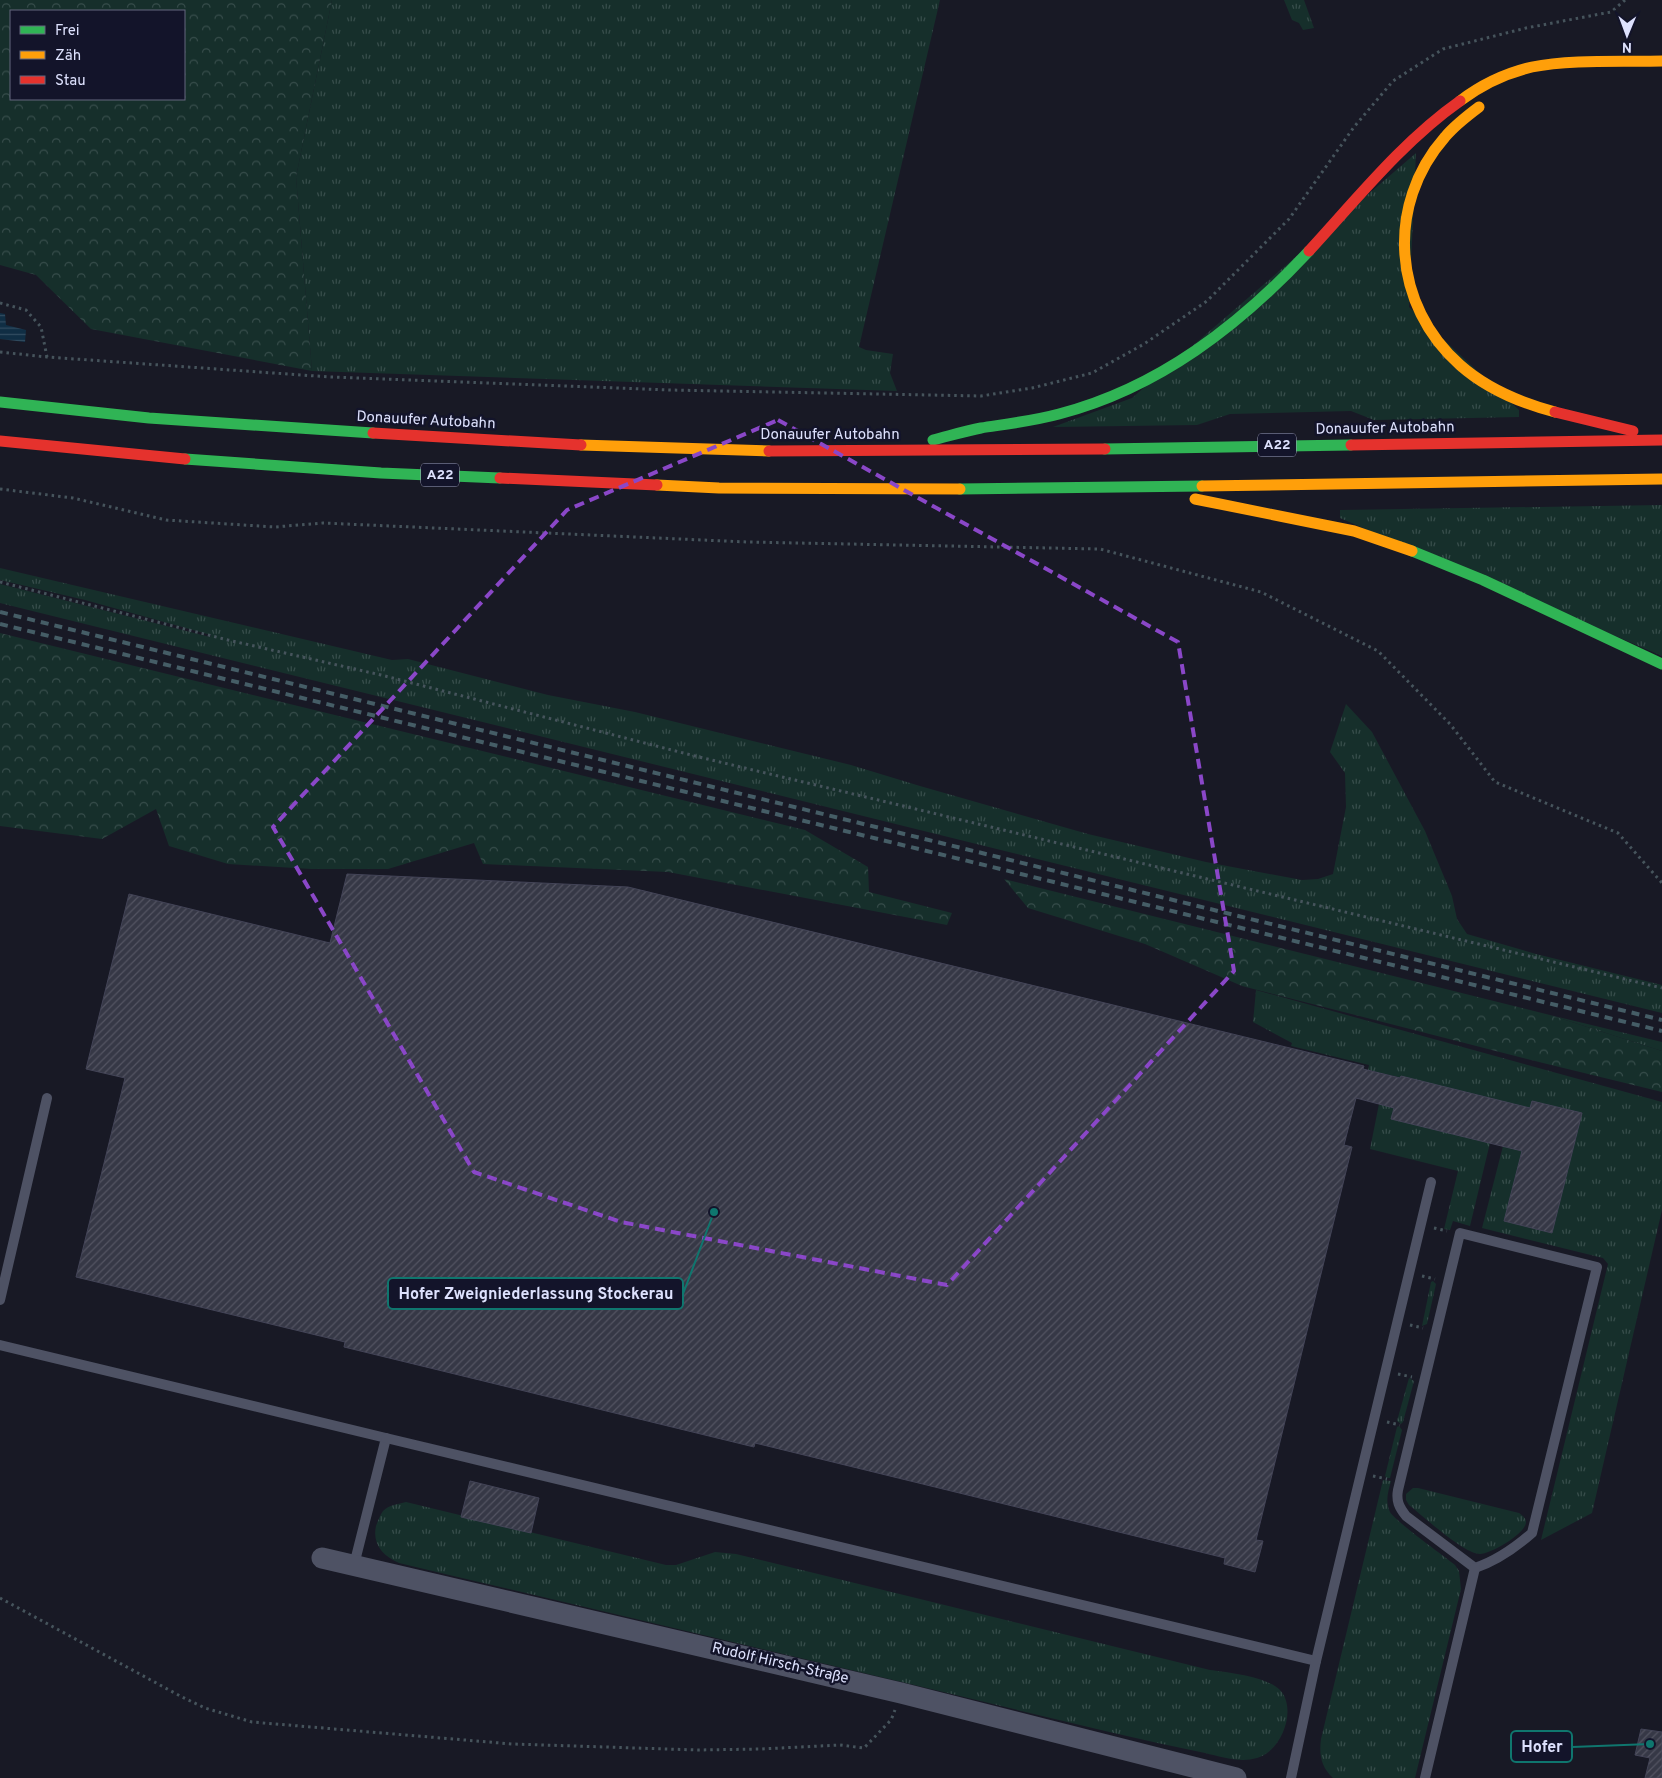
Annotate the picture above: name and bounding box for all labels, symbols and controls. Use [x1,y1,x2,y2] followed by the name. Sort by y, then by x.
[10,10,185,100] legend
[1602,10,1652,60] north arrow
[55,22,80,41] text: Frei
[1622,38,1632,55] text: N
[55,47,81,66] text: Zäh
[55,72,86,91] text: Stau
[356,408,496,434] street label: Donauufer Autobahn
[1315,418,1455,440] street label: Donauufer Autobahn
[760,426,900,445] street label: Donauufer Autobahn
[1258,434,1296,456] road number: A22
[421,464,459,486] road number: A22
[388,1278,683,1309] callout: Hofer Zweigniederlassung Stockerau
[398,1285,674,1305] text: Hofer Zweigniederlassung Stockerau
[710,1639,850,1689] street label: Rudolf Hirsch-Straße
[1511,1731,1572,1762] callout: Hofer
[1521,1738,1563,1758] text: Hofer

